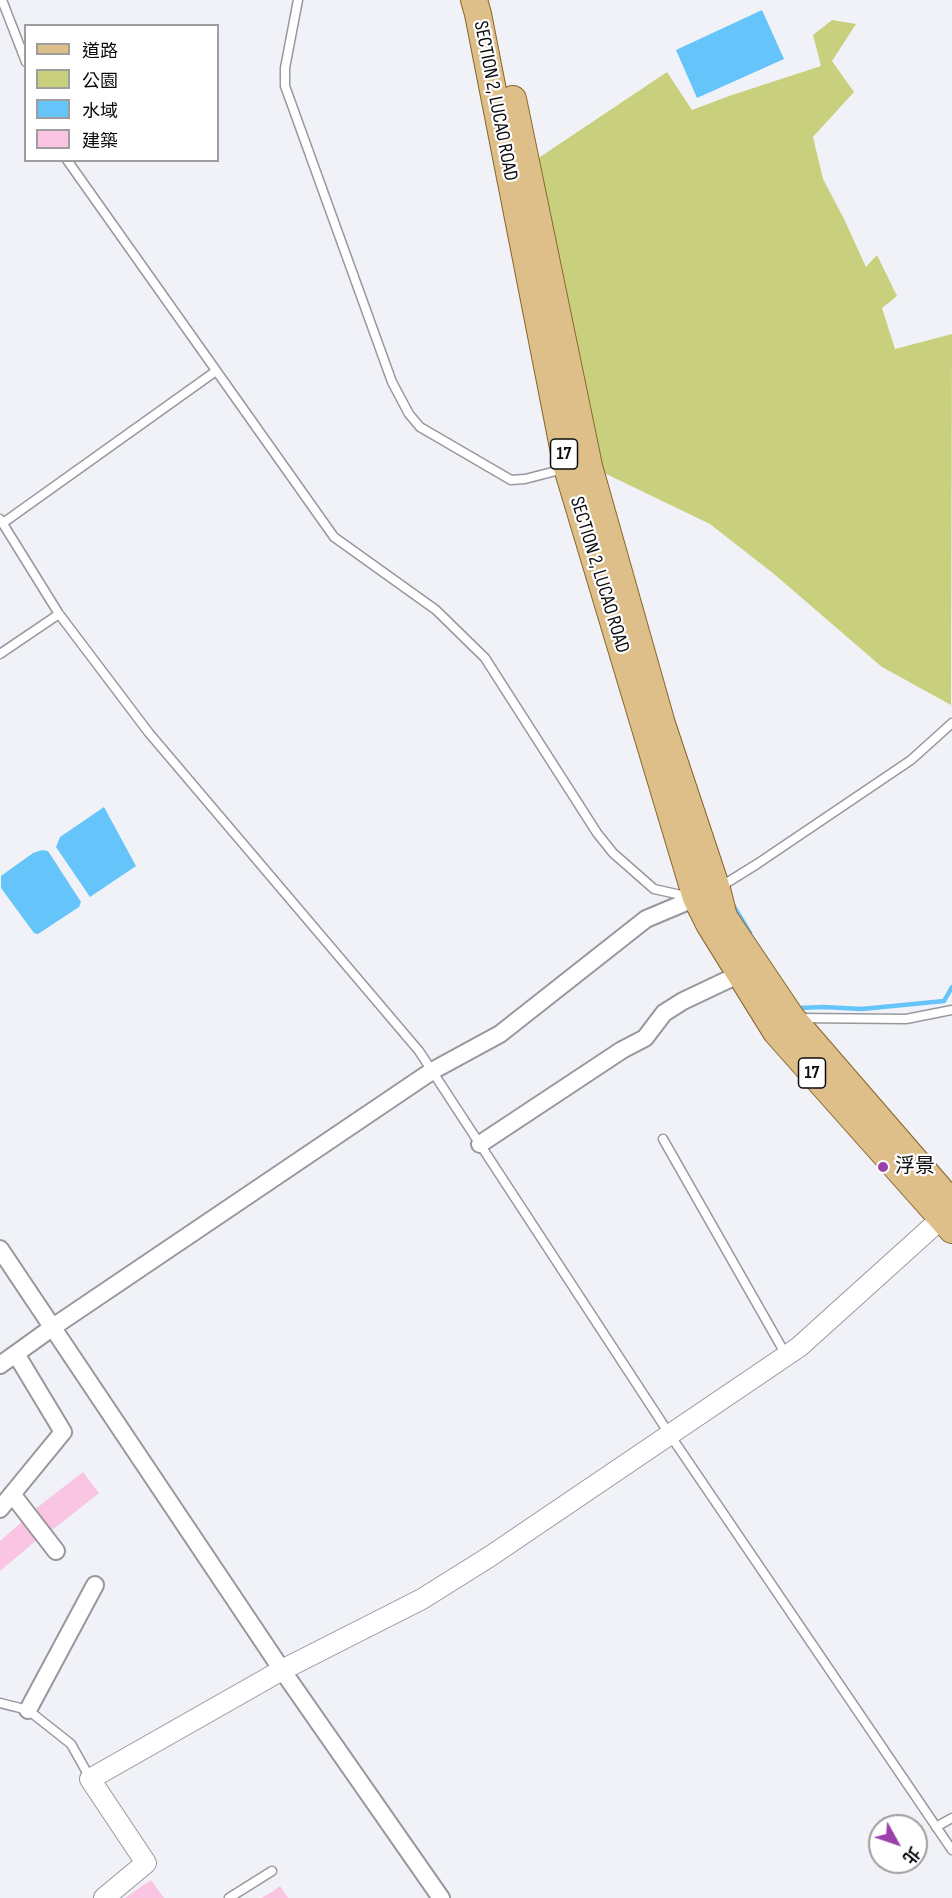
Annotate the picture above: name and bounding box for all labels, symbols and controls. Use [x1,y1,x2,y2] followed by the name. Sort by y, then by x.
[468,19,522,183] street label: SECTION 2, LUCAO ROAD
[24,24,219,162] legend
[82,41,118,62] text: 道路
[82,71,118,92] text: 公園
[82,101,118,122] text: 水域
[82,131,118,152] text: 建築
[550,439,578,469] road number: 17
[564,494,634,656] street label: SECTION 2, LUCAO ROAD
[798,1058,826,1088] road number: 17
[895,1155,935,1179] place label: 浮景
[876,1160,890,1174] marker: 浮景
[868,1814,928,1874] north arrow
[898,1842,923,1867] text: 北

